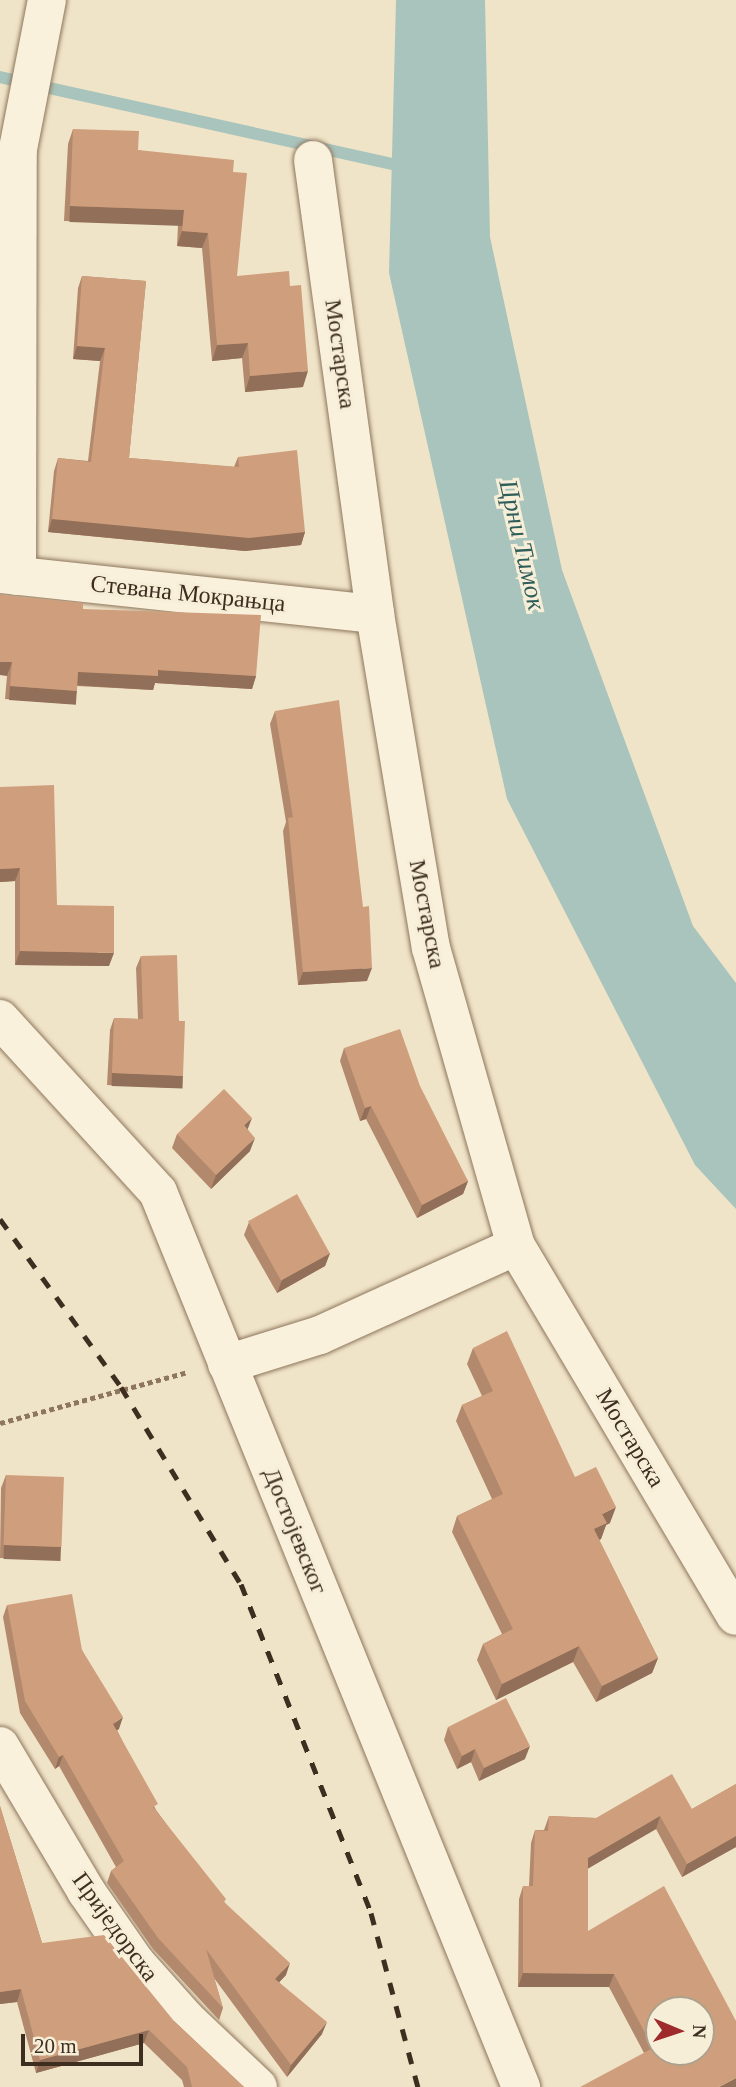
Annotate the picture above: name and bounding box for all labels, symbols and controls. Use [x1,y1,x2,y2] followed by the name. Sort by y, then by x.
[318,298,362,410] street label: Мостарска
[492,477,552,613] water label: Црни Тимок
[89,569,287,619] street label: Стевана Мокрањца
[402,857,452,971] street label: Мостарска
[589,1383,671,1493] street label: Мостарска
[257,1464,333,1598] street label: Достојевског
[66,1867,164,1987] street label: Приједорска
[645,1996,715,2066] north arrow
[24,2021,147,2064] scale bar
[689,2024,710,2039] text: N
[34,2034,77,2058] text: 20 m

